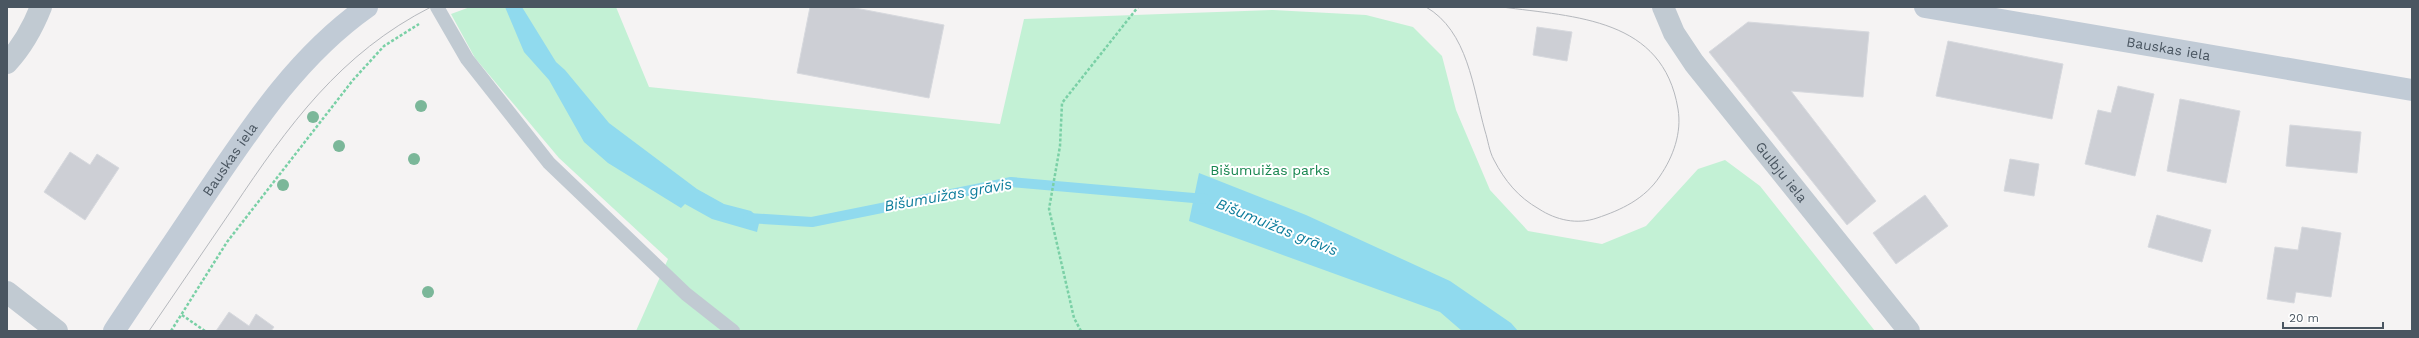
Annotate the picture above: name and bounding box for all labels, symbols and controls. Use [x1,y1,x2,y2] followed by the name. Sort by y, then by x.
[2125,33,2212,64] street label: Bauskas iela
[199,120,261,199] street label: Bauskas iela
[1752,138,1811,206] street label: Gulbju iela
[1210,162,1330,178] park label: Bišumuižas parks
[883,175,1013,215] water label: Bišumuižas grāvis
[1214,194,1341,260] water label: Bišumuižas grāvis
[2283,304,2383,330] scale bar
[2289,311,2319,325] text: 20 m

